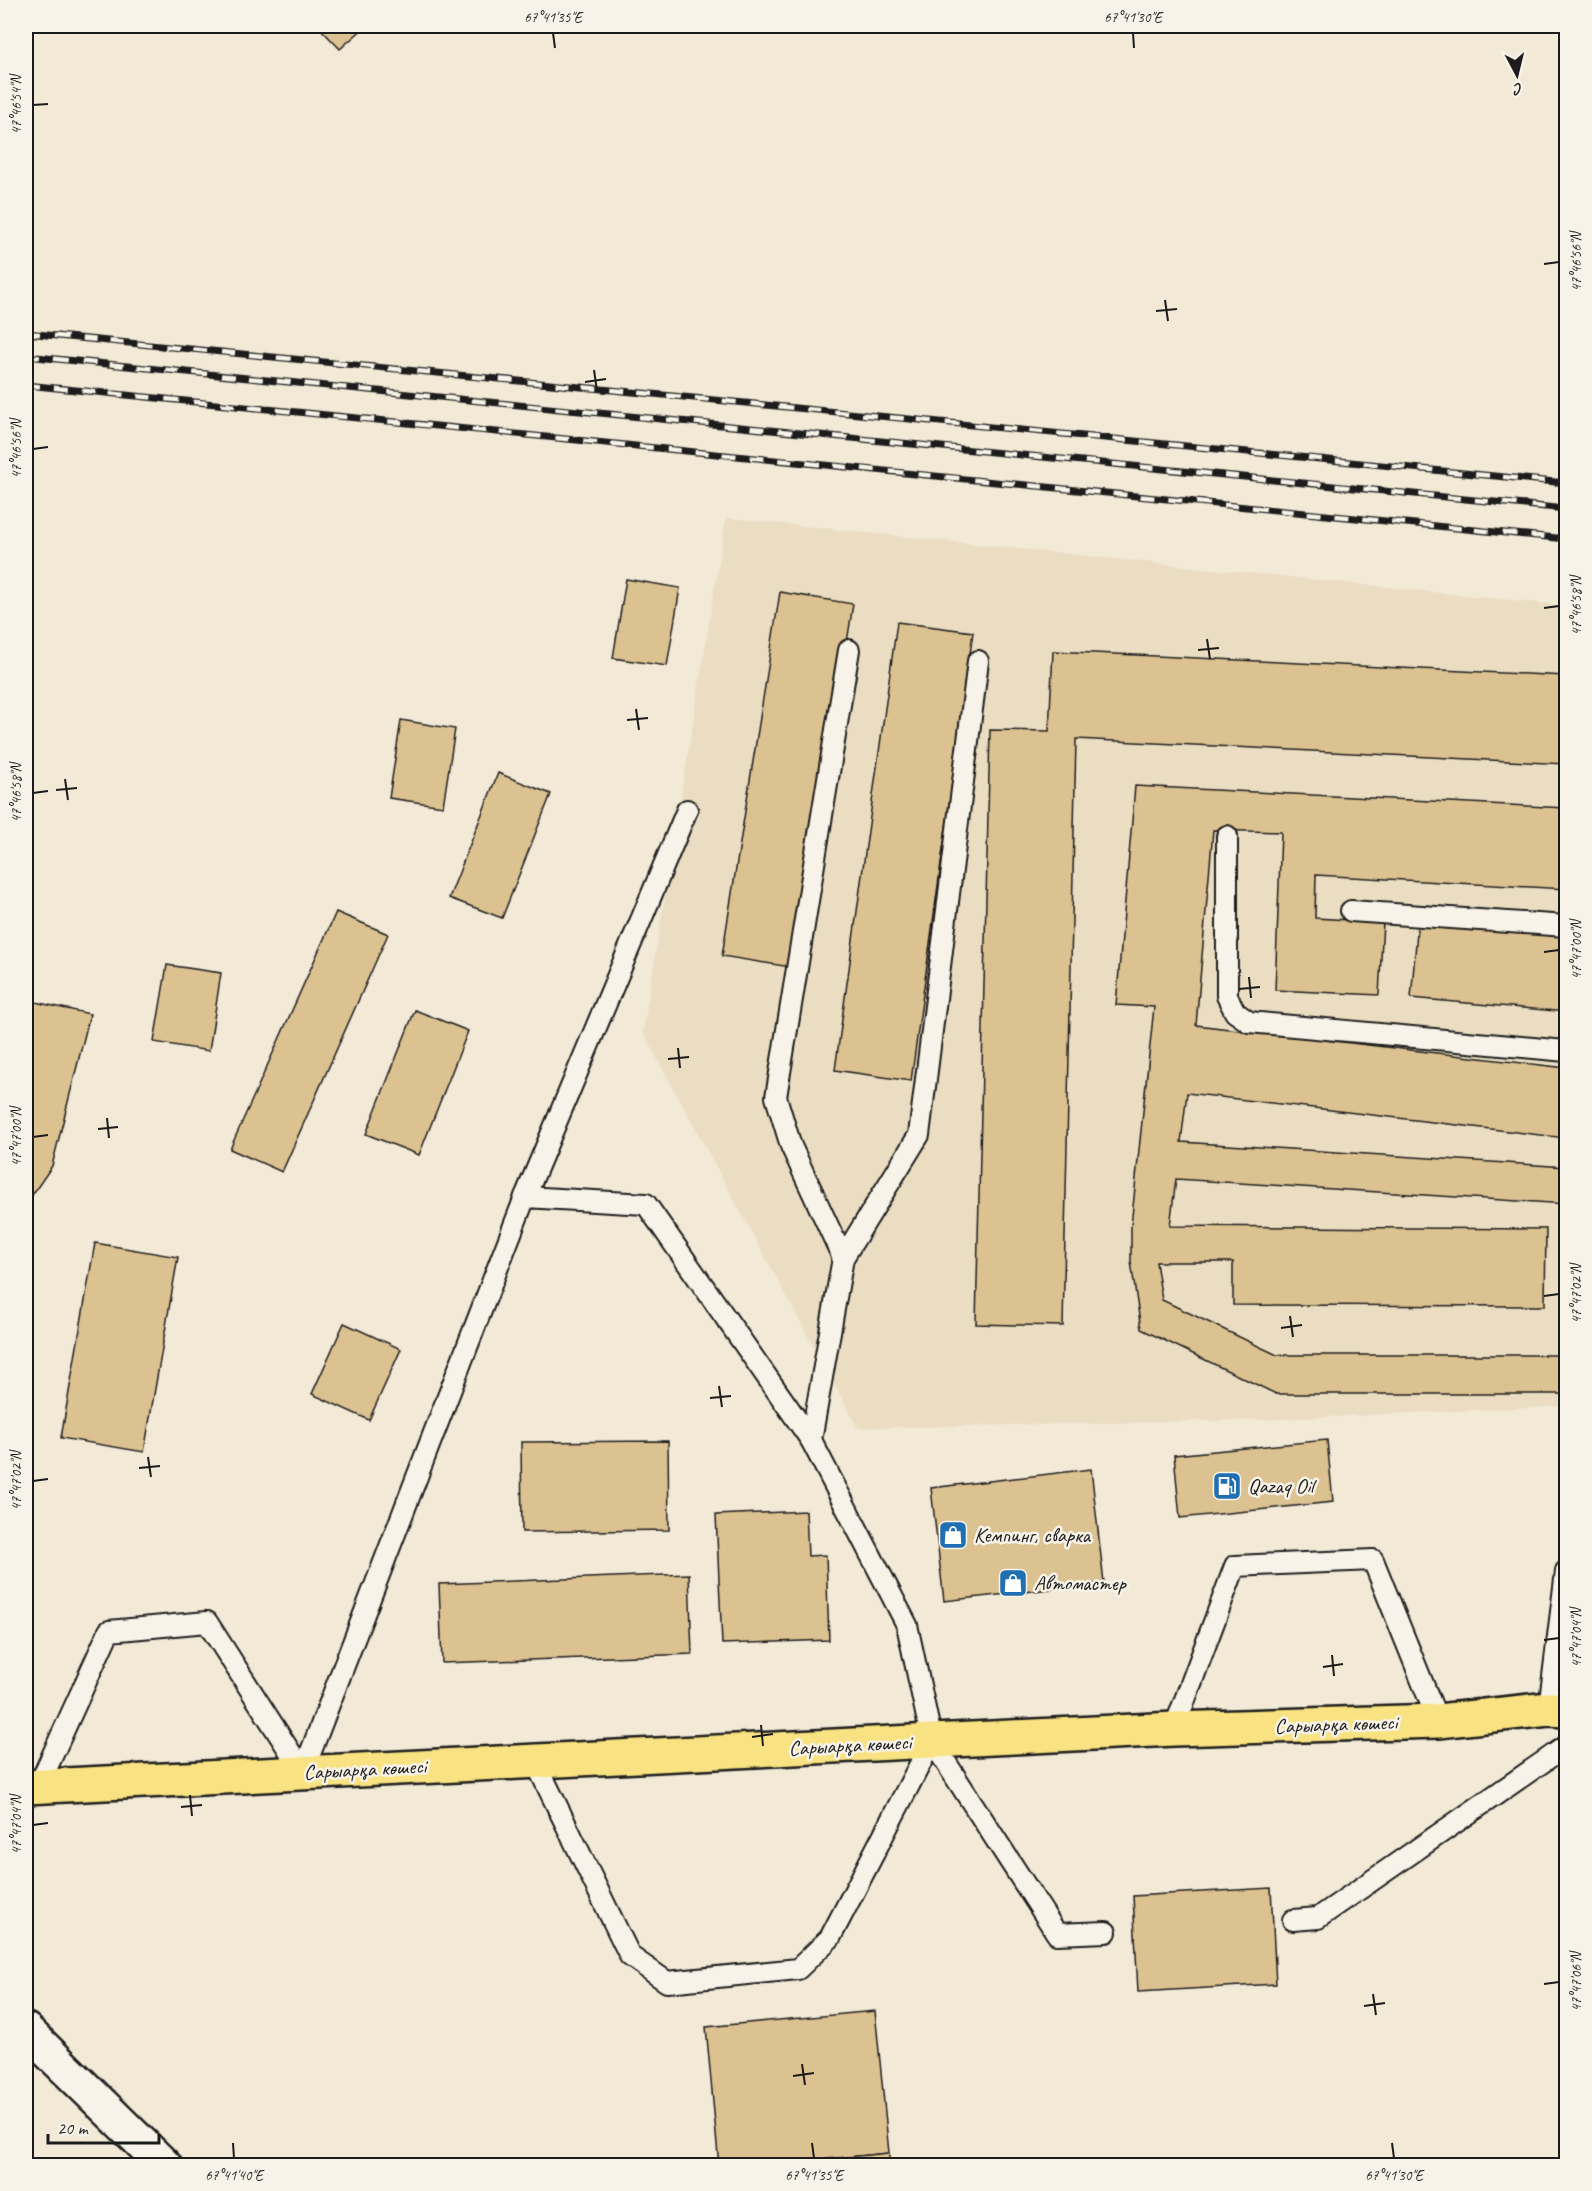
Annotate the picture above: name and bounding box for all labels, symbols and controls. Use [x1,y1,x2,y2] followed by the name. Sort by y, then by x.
[524,8,584,27] text: 67°41'35"E
[1104,8,1164,27] text: 67°41'30"E
[1487,45,1547,105] north arrow
[7,72,26,135] text: 47°46'54"N
[1511,78,1524,100] text: С
[1567,229,1586,292] text: 47°46'56"N
[7,416,26,479] text: 47°46'56"N
[1567,573,1586,636] text: 47°46'58"N
[7,760,26,823] text: 47°46'58"N
[1567,917,1586,980] text: 47°47'00"N
[7,1104,26,1167] text: 47°47'00"N
[1567,1261,1586,1324] text: 47°47'02"N
[7,1448,26,1511] text: 47°47'02"N
[1211,1470,1243,1502] fuel station icon: Qazaq Oil
[1248,1473,1317,1499] place label: Qazaq Oil
[937,1519,969,1551] shop icon: Кемпинг, сварка
[974,1522,1092,1548] place label: Кемпинг, сварка
[997,1567,1029,1599] shop icon: Автомастер
[1034,1570,1128,1596] place label: Автомастер
[1567,1605,1586,1668] text: 47°47'04"N
[1274,1709,1401,1739] street label: Сарыарқа көшесі
[788,1729,915,1761] street label: Сарыарқа көшесі
[303,1753,430,1785] street label: Сарыарқа көшесі
[7,1792,26,1855] text: 47°47'04"N
[1567,1949,1586,2012] text: 47°47'06"N
[48,2107,159,2145] scale bar
[57,2117,90,2139] text: 20 m
[205,2166,265,2185] text: 67°41'40"E
[785,2166,845,2185] text: 67°41'35"E
[1365,2166,1425,2185] text: 67°41'30"E

